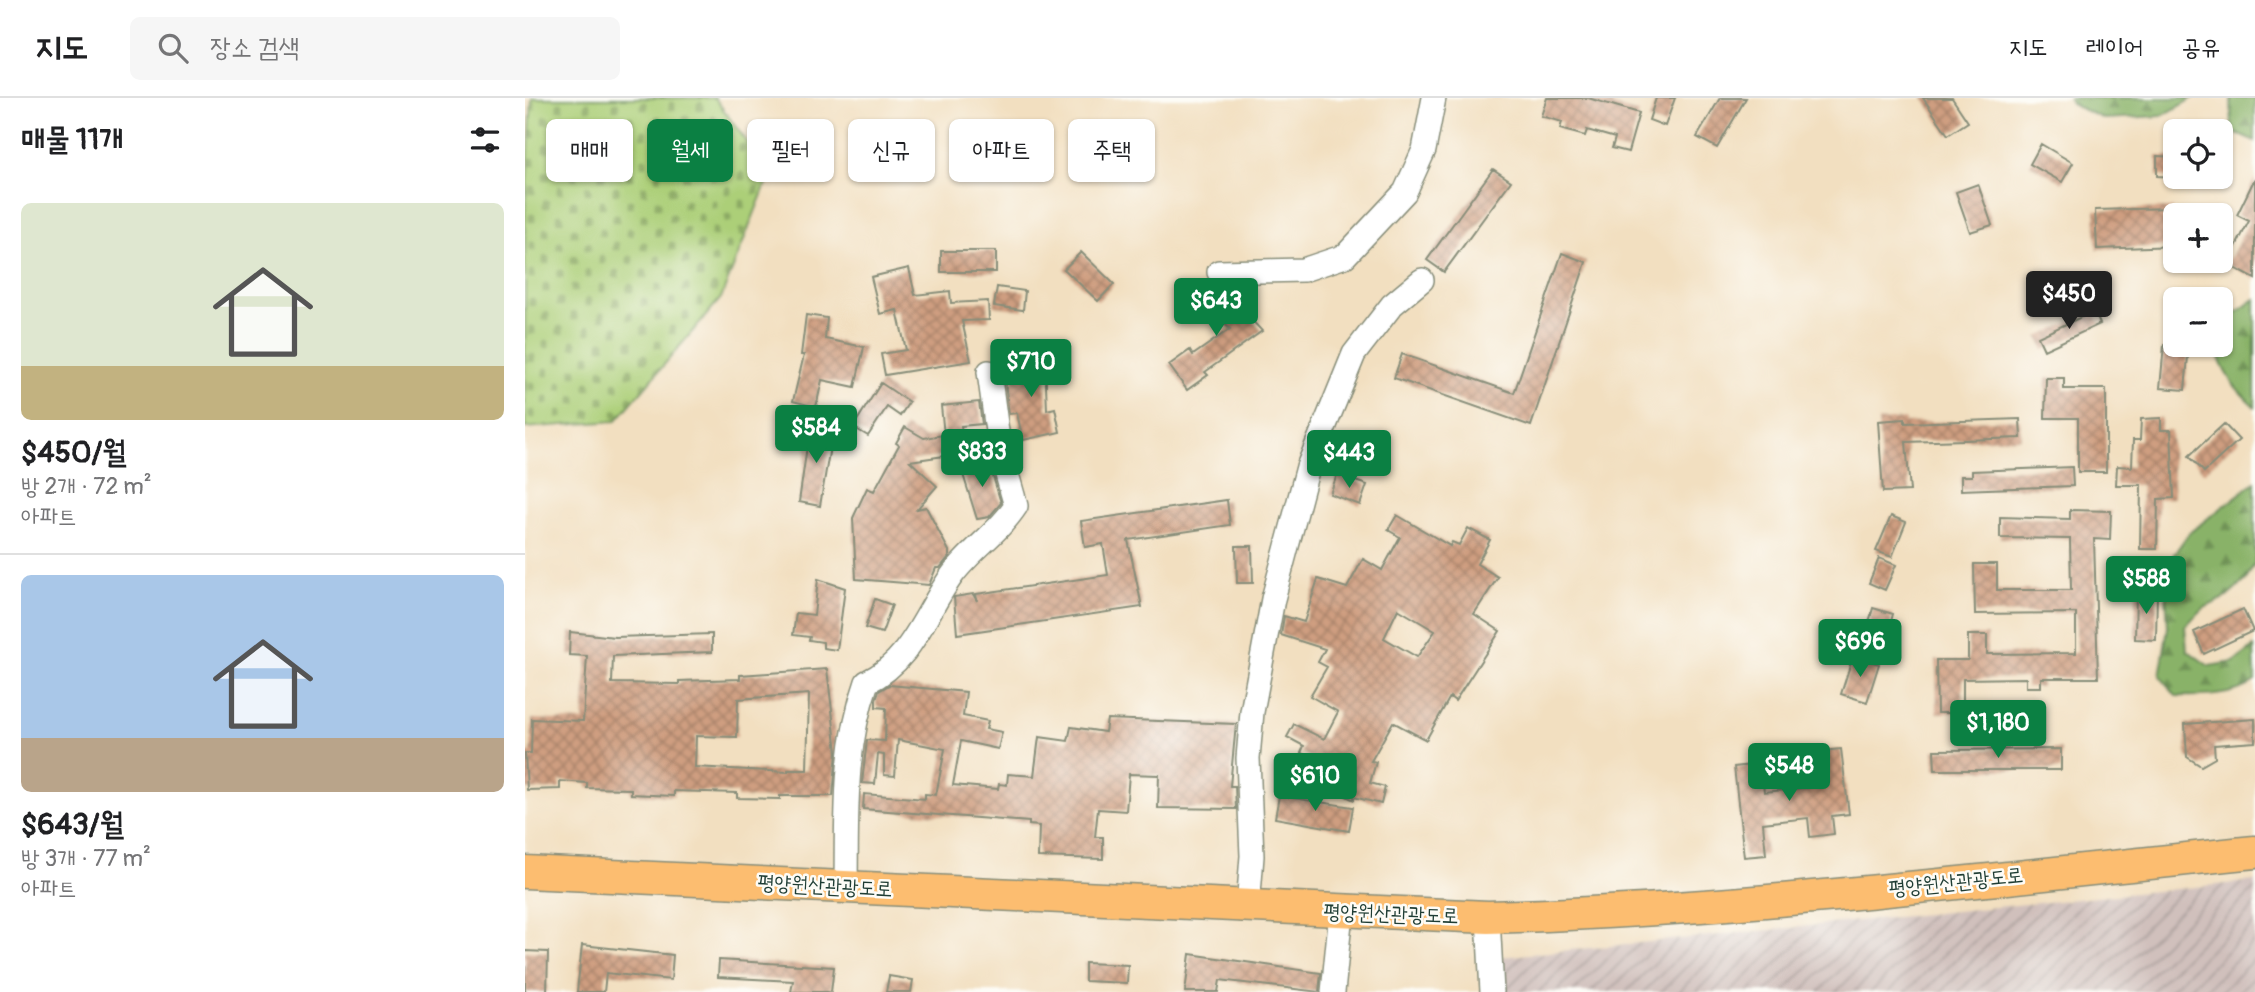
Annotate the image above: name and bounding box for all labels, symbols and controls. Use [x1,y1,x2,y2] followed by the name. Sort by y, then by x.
[130,17,620,80] search box
[35,27,88,68] text: 지도
[154,29,192,67] icon: search
[210,32,299,64] text: 장소 검색
[2009,33,2047,62] text: 지도
[2085,33,2143,62] text: 레이어
[2181,33,2220,62] text: 공유
[546,119,633,182] chip: 매매
[647,119,733,182] chip: 월세
[747,119,834,182] chip: 필터
[848,119,935,182] chip: 신규
[949,119,1054,182] chip: 아파트
[1068,119,1155,182] chip: 주택
[2163,119,2233,357] map controls
[2163,119,2233,189] button: locate
[21,121,123,158] text: 매물 11개
[466,121,504,159] icon: filters
[2163,203,2233,273] button: +
[200,249,326,375] icon: home
[2028,272,2110,331] pin: $450
[1175,278,1257,338] pin: $643
[2042,279,2096,308] text: $450
[1190,286,1242,315] text: $643
[2163,287,2233,357] button: −
[990,340,1072,399] pin: $710
[1006,347,1056,376] text: $710
[775,406,857,465] pin: $584
[791,413,841,442] text: $584
[941,430,1023,489] pin: $833
[1308,430,1390,490] pin: $443
[21,434,126,471] text: $450/월
[957,437,1007,466] text: $833
[1323,438,1375,467] text: $443
[21,472,152,501] text: 방 2개 · 72 m²
[21,502,77,531] text: 아파트
[2105,556,2187,616] pin: $588
[2122,564,2170,593] text: $588
[1819,620,1901,679] pin: $696
[200,621,326,747] icon: home
[1834,627,1886,656] text: $696
[1941,700,2055,760] pin: $1,180
[1966,708,2030,737] text: $1,180
[1748,744,1830,803] pin: $548
[1764,751,1814,780] text: $548
[1274,754,1356,813] pin: $610
[1290,761,1340,790] text: $610
[21,806,124,843] text: $643/월
[21,844,151,873] text: 방 3개 · 77 m²
[1887,862,2025,902] street label: 평양원산관광도로
[757,869,893,903] street label: 평양원산관광도로
[21,874,77,903] text: 아파트
[1323,898,1459,930] street label: 평양원산관광도로

